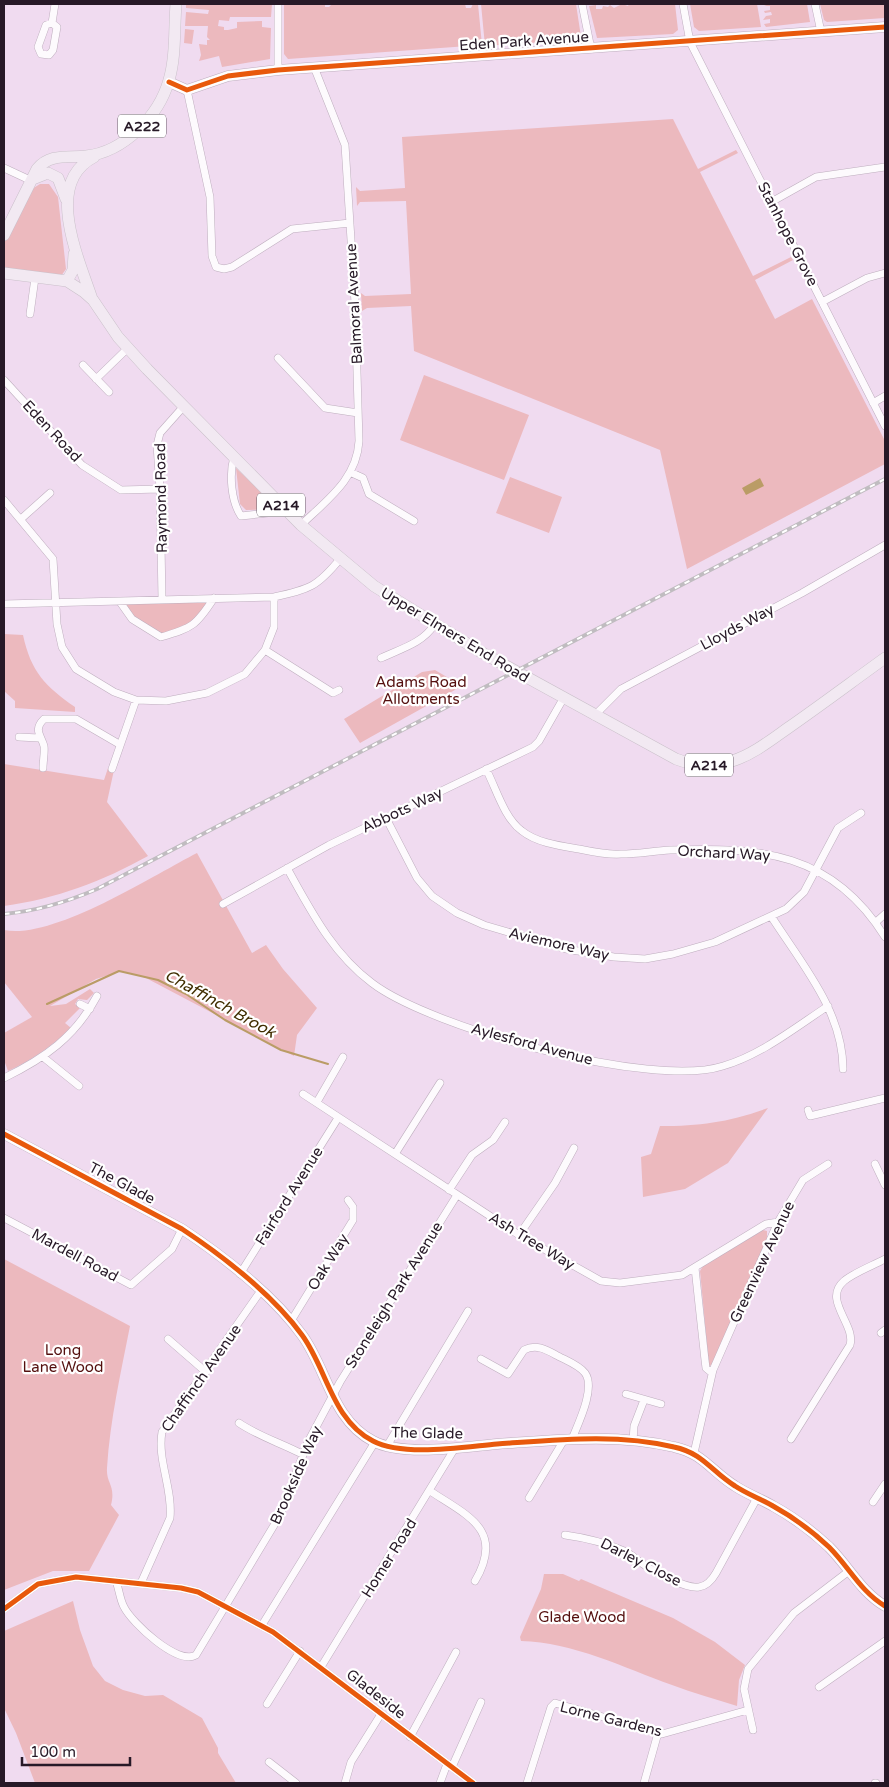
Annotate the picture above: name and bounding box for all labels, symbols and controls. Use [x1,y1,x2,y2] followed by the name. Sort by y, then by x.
[459,27,589,55] street label: Eden Park Avenue
[118,114,166,138] road number: A222
[754,179,822,289] street label: Stanhope Grove
[342,243,366,365] street label: Balmoral Avenue
[19,396,85,466] street label: Eden Road
[151,443,171,553] street label: Raymond Road
[257,494,305,516] road number: A214
[377,583,533,687] street label: Upper Elmers End Road
[697,600,777,654] street label: Lloyds Way
[375,673,467,708] park label: Adams Road Allotments
[685,754,733,776] road number: A214
[359,783,445,837] street label: Abbots Way
[677,842,771,864] street label: Orchard Way
[507,924,611,964] street label: Aviemore Way
[161,965,280,1043] water label: Chaffinch Brook
[469,1019,595,1069] street label: Aylesford Avenue
[251,1143,327,1249] street label: Fairford Avenue
[86,1158,158,1208] street label: The Glade
[726,1198,798,1326] street label: Greenview Avenue
[486,1208,578,1274] street label: Ash Tree Way
[341,1218,447,1372] street label: Stoneleigh Park Avenue
[29,1225,121,1285] street label: Mardell Road
[304,1230,352,1294] street label: Oak Way
[157,1321,245,1435] street label: Chaffinch Avenue
[23,1341,103,1376] park label: Long Lane Wood
[266,1423,326,1527] street label: Brookside Way
[391,1423,463,1443] street label: The Glade
[358,1515,420,1601] street label: Homer Road
[598,1534,684,1590] street label: Darley Close
[538,1608,626,1626] park label: Glade Wood
[343,1665,409,1723] street label: Gladeside
[558,1698,664,1740] street label: Lorne Gardens
[22,1734,130,1766] scale bar
[30,1743,76,1761] text: 100 m

